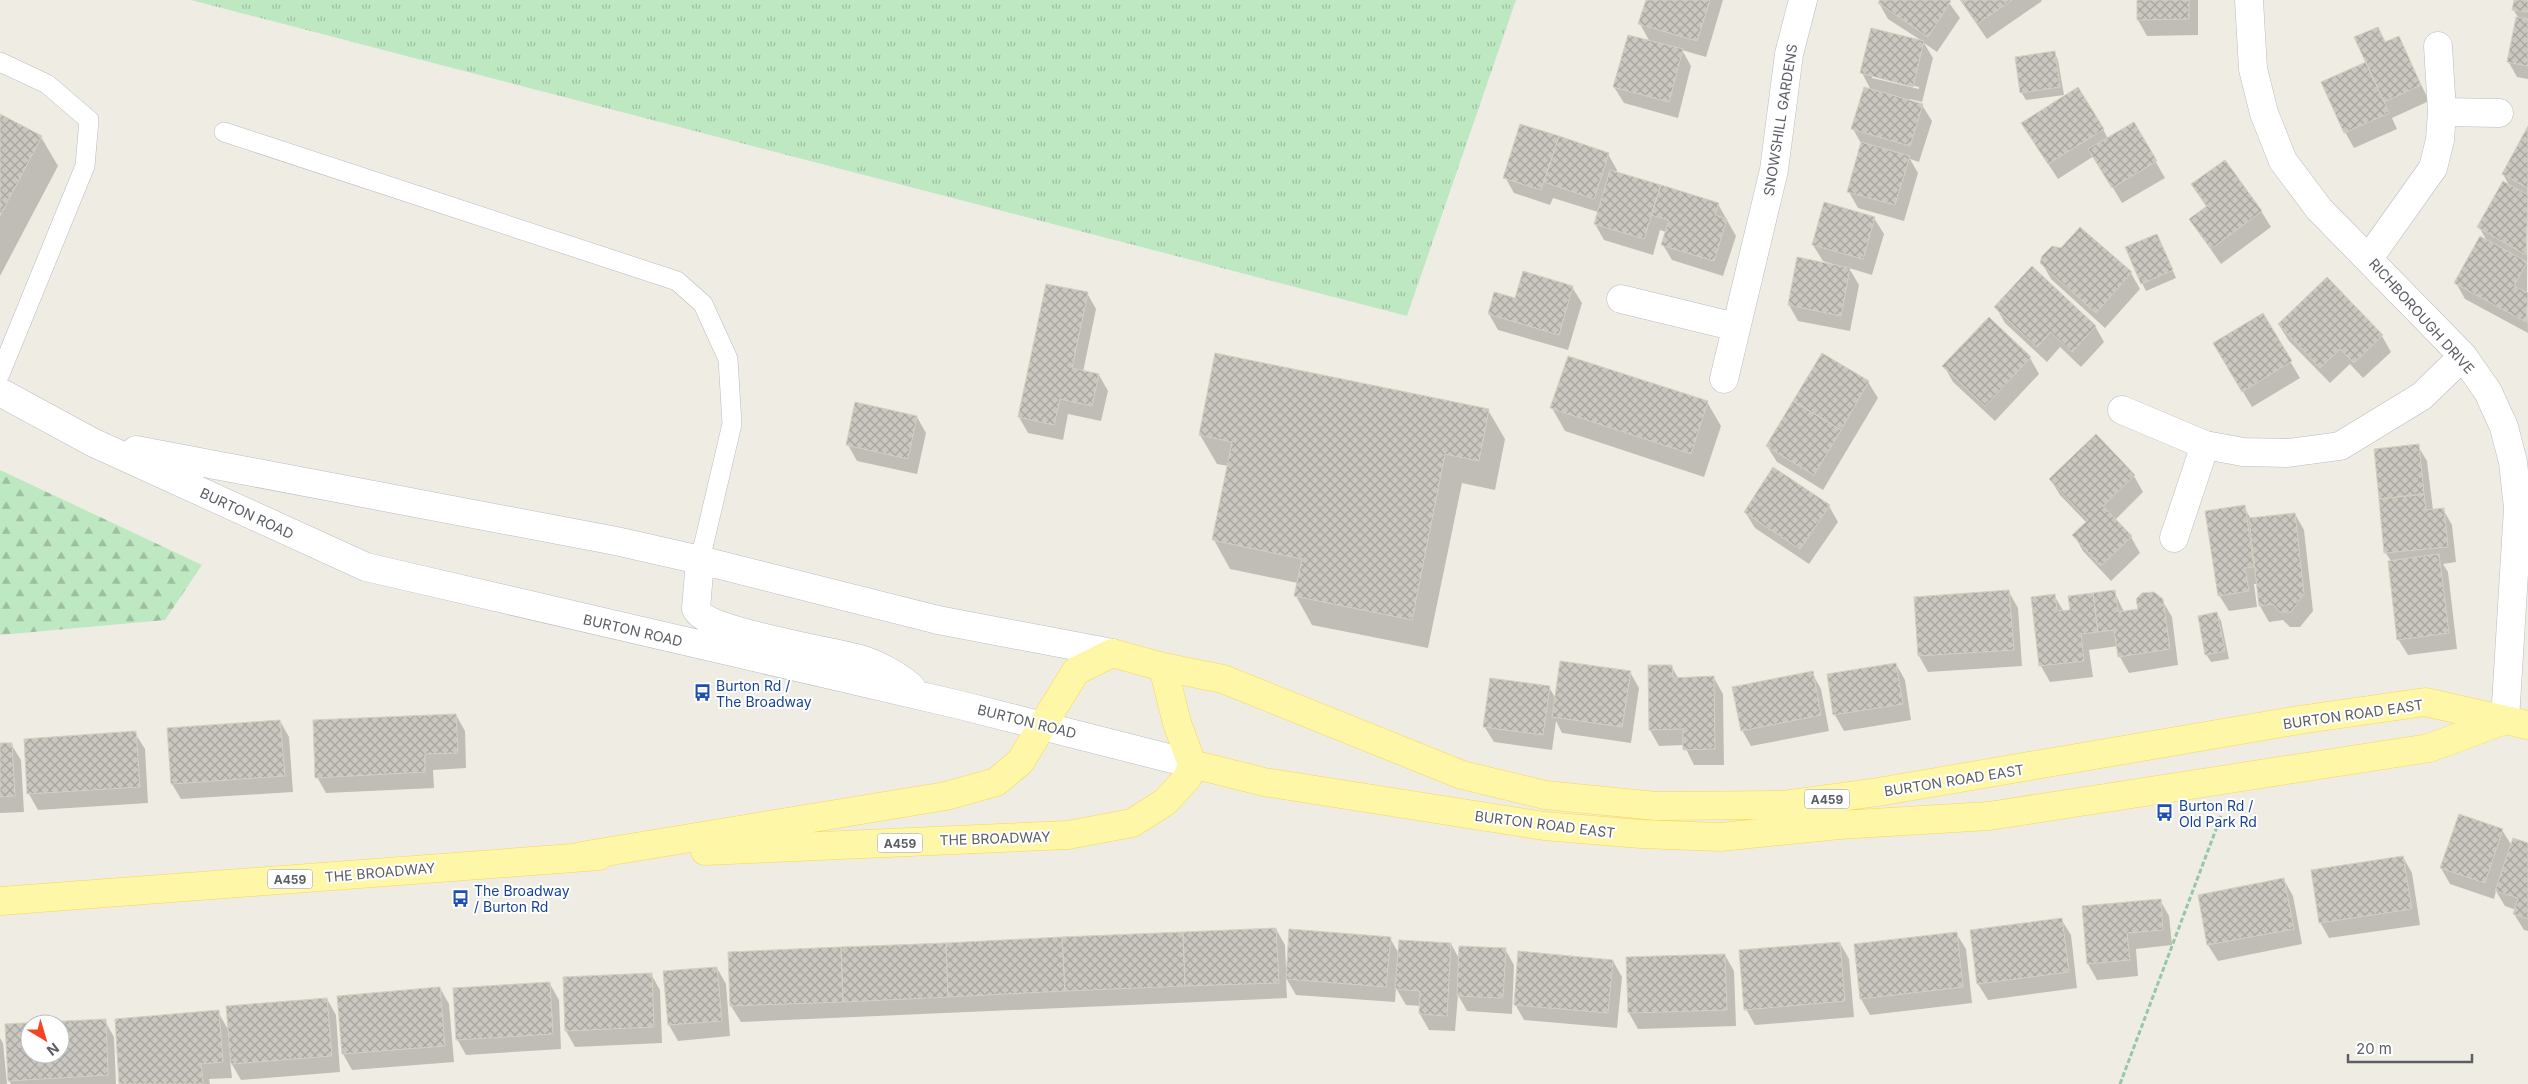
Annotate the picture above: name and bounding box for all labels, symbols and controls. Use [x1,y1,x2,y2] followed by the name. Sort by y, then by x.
[1760,43,1800,197] street label: SNOWSHILL GARDENS
[2366,255,2478,377] street label: RICHBOROUGH DRIVE
[197,484,297,542] street label: BURTON ROAD
[582,610,684,650] street label: BURTON ROAD
[716,677,812,710] place label: Burton Rd / The Broadway
[692,683,712,703] bus stop icon: Burton Rd / The Broadway
[2282,696,2424,732] street label: BURTON ROAD EAST
[976,700,1078,742] street label: BURTON ROAD
[1883,761,2025,799] street label: BURTON ROAD EAST
[1804,790,1850,809] road number: A459
[2179,797,2257,830] place label: Burton Rd / Old Park Rd
[2155,803,2175,823] bus stop icon: Burton Rd / Old Park Rd
[1474,807,1616,841] street label: BURTON ROAD EAST
[939,828,1051,848] street label: THE BROADWAY
[878,834,922,852] road number: A459
[324,859,437,885] street label: THE BROADWAY
[268,870,312,889] road number: A459
[474,882,570,915] place label: The Broadway / Burton Rd
[450,888,470,908] bus stop icon: The Broadway / Burton Rd
[20,1014,70,1064] north arrow
[2348,1032,2472,1064] scale bar
[2356,1039,2392,1058] text: 20 m
[44,1040,63,1060] text: N

